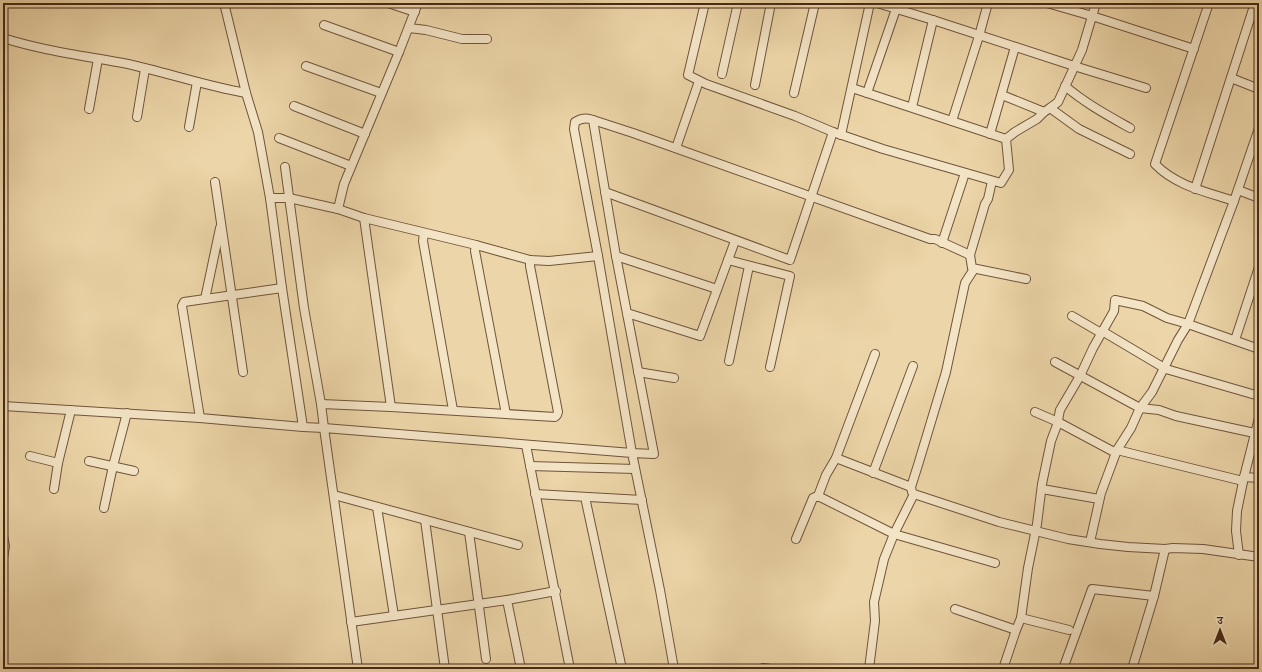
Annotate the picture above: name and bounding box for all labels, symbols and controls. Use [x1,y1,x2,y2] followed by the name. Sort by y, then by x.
[1200,610,1240,650] north arrow
[1216,613,1224,628] text: उ

